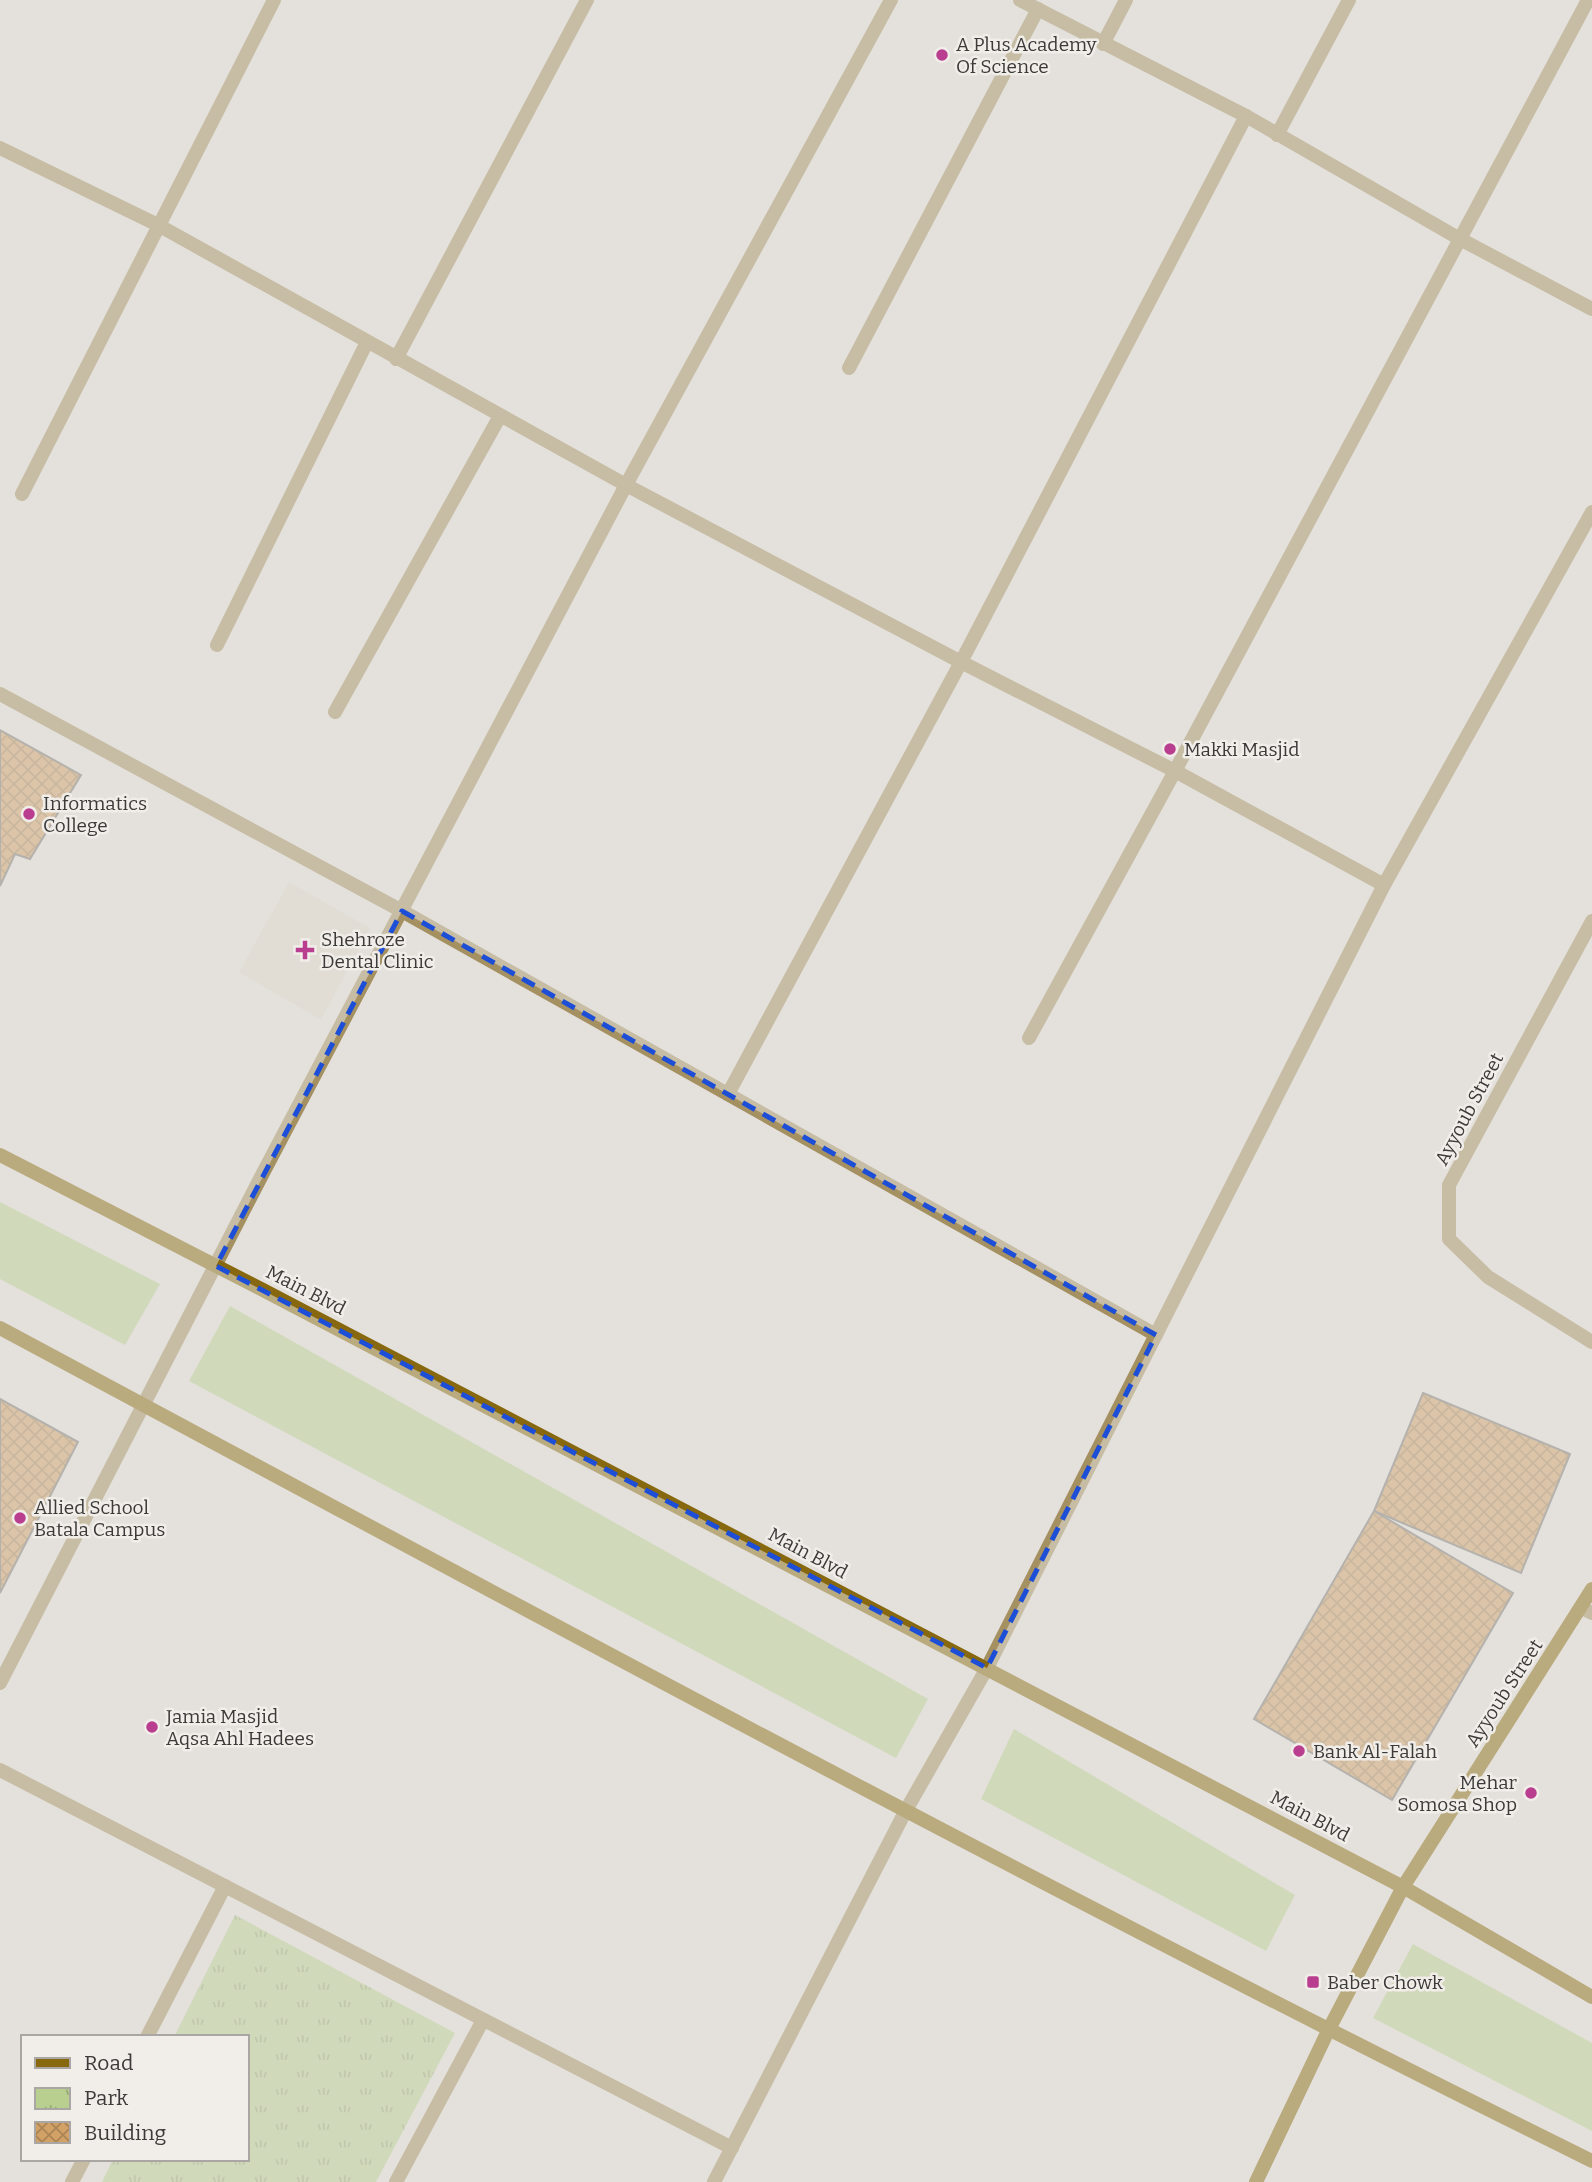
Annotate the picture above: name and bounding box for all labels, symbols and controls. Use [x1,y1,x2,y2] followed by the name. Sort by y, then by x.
[956,33,1098,78] place label: A Plus Academy Of Science
[934,47,950,63] marker: A Plus Academy Of Science
[1184,738,1300,761] place label: Makki Masjid
[1162,741,1178,757] marker: Makki Masjid
[43,792,147,837] place label: Informatics College
[21,806,37,822] marker: Informatics College
[321,928,434,973] place label: Shehroze Dental Clinic
[295,940,315,960] marker: Shehroze Dental Clinic
[1430,1049,1508,1169] street label: Ayyoub Street
[262,1260,350,1320] street label: Main Blvd
[34,1496,165,1541] place label: Allied School Batala Campus
[12,1510,28,1526] marker: Allied School Batala Campus
[764,1523,852,1583] street label: Main Blvd
[1461,1635,1547,1751] street label: Ayyoub Street
[165,1705,314,1750] place label: Jamia Masjid Aqsa Ahl Hadees
[144,1719,160,1735] marker: Jamia Masjid Aqsa Ahl Hadees
[1313,1740,1437,1763] place label: Bank Al-Falah
[1291,1743,1307,1759] marker: Bank Al-Falah
[1397,1771,1518,1816] place label: Mehar Somosa Shop
[1523,1785,1539,1801] marker: Mehar Somosa Shop
[1266,1786,1354,1846] street label: Main Blvd
[1327,1971,1443,1994] place label: Baber Chowk
[1305,1974,1321,1990] marker: Baber Chowk
[21,2035,248,2161] legend
[84,2050,133,2076] text: Road
[84,2085,128,2111] text: Park
[84,2120,167,2146] text: Building

